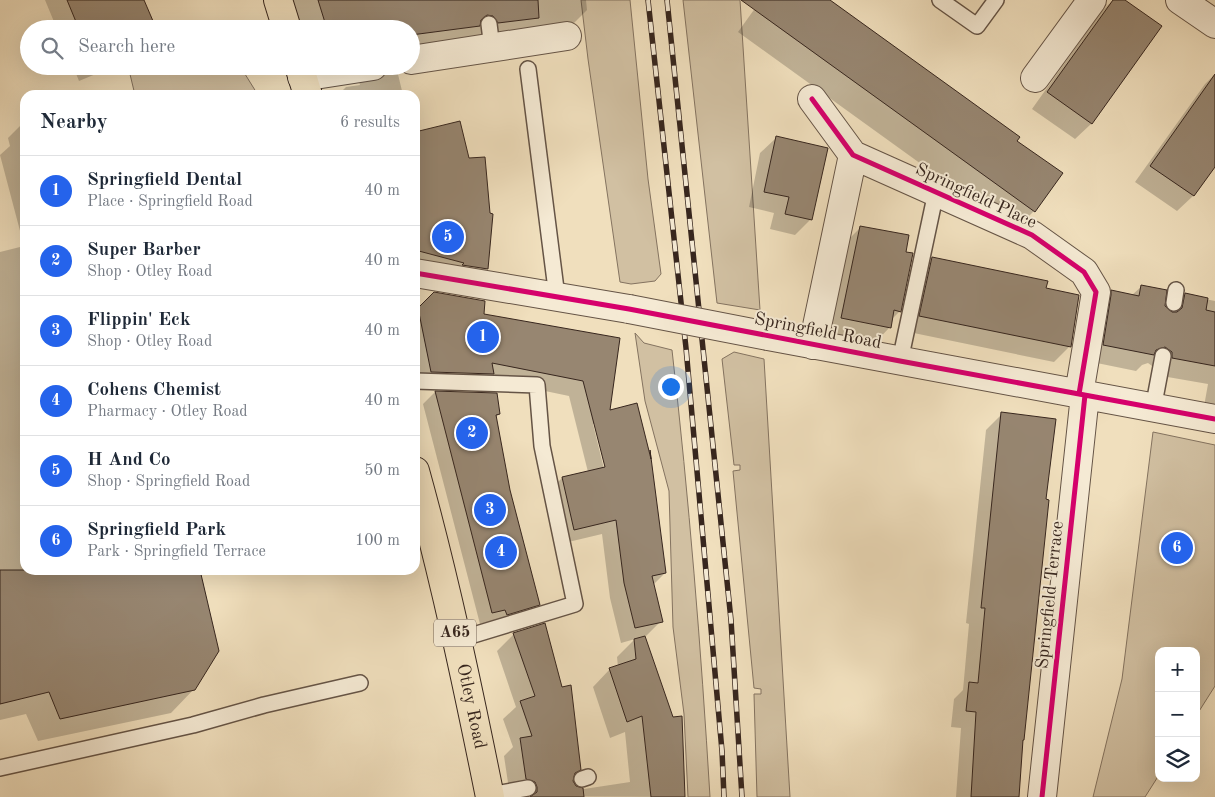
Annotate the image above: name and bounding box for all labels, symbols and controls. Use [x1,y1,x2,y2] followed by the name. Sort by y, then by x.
[20,20,420,75] search box
[38,34,66,62] icon: search
[78,38,175,57] text: Search here
[40,112,108,133] text: Nearby
[340,115,400,131] text: 6 results
[913,160,1039,232] street label: Springfield Place
[87,171,242,190] text: Springfield Dental
[51,183,61,199] text: 1
[364,183,400,199] text: 40 m
[87,194,253,210] text: Place · Springfield Road
[432,218,464,256] pin: 5
[87,241,201,260] text: Super Barber
[51,253,61,269] text: 2
[364,253,400,269] text: 40 m
[87,264,212,280] text: Shop · Otley Road
[753,310,883,352] street label: Springfield Road
[87,311,191,330] text: Flippin' Eck
[467,318,499,356] pin: 1
[51,323,61,339] text: 3
[364,323,400,339] text: 40 m
[87,334,212,350] text: Shop · Otley Road
[658,374,684,400] your location
[87,381,221,400] text: Cohens Chemist
[51,393,61,409] text: 4
[364,393,400,409] text: 40 m
[87,404,248,420] text: Pharmacy · Otley Road
[456,414,488,452] pin: 2
[87,451,171,470] text: H And Co
[51,463,61,479] text: 5
[364,463,400,479] text: 50 m
[87,474,250,490] text: Shop · Springfield Road
[474,491,506,529] pin: 3
[1033,520,1067,670] street label: Springfield Terrace
[87,521,226,540] text: Springfield Park
[1161,529,1193,567] pin: 6
[51,533,61,549] text: 6
[355,533,400,549] text: 100 m
[485,533,517,571] pin: 4
[87,544,266,560] text: Park · Springfield Terrace
[434,620,476,646] road number: A65
[1155,647,1200,782] map controls
[1155,647,1200,692] button: +
[453,662,489,751] street label: Otley Road
[1155,692,1200,737] button: −
[1155,737,1200,782] button: layers

